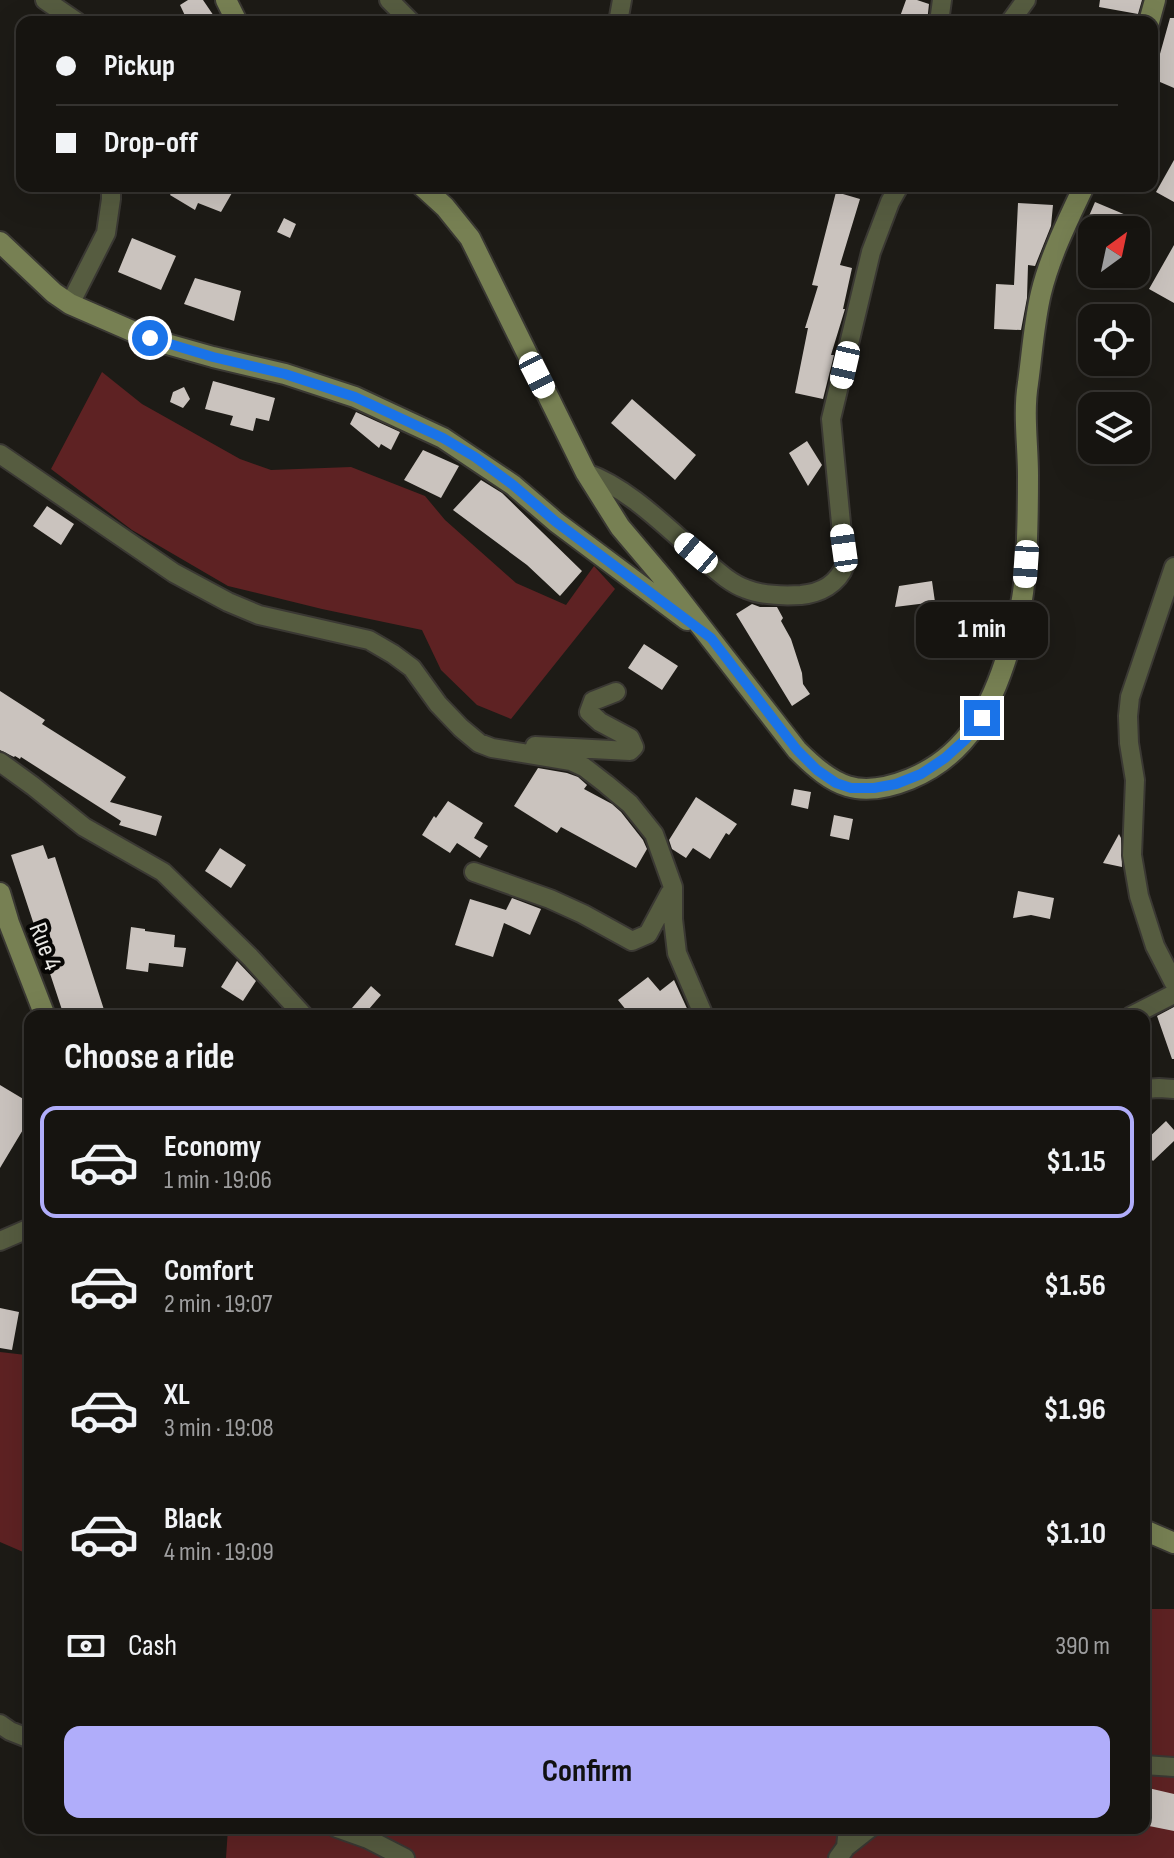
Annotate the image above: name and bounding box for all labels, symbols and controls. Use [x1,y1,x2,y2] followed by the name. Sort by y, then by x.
[104,48,175,84] text: Pickup
[104,125,198,161] text: Drop-off
[1078,216,1150,288] north arrow
[1078,216,1150,464] map controls
[1078,304,1150,376] button: locate
[132,320,168,356] route start
[828,339,862,391] car
[515,348,559,402] car
[1078,392,1150,464] button: layers
[829,523,859,573] car
[670,528,722,578] car
[1012,539,1040,589] car
[916,602,1048,658] callout: 1 min
[958,614,1006,645] text: 1 min
[964,700,1000,736] route end
[21,918,68,975] street label: Rue 4
[64,1036,235,1079] text: Choose a ride
[68,1126,140,1198] icon: car
[164,1129,261,1165] text: Economy
[1046,1144,1106,1180] text: $1.15
[164,1165,272,1196] text: 1 min · 19:06
[68,1250,140,1322] icon: car
[164,1253,254,1289] text: Comfort
[1044,1268,1106,1304] text: $1.56
[164,1289,272,1320] text: 2 min · 19:07
[68,1374,140,1446] icon: car
[164,1377,190,1413] text: XL
[1043,1392,1106,1428] text: $1.96
[164,1413,274,1444] text: 3 min · 19:08
[68,1498,140,1570] icon: car
[164,1501,222,1537] text: Black
[1045,1516,1106,1552] text: $1.10
[164,1537,274,1568] text: 4 min · 19:09
[64,1624,108,1668] icon: cash
[128,1628,177,1664] text: Cash
[1055,1631,1110,1662] text: 390 m
[64,1726,1110,1818] button: Confirm

